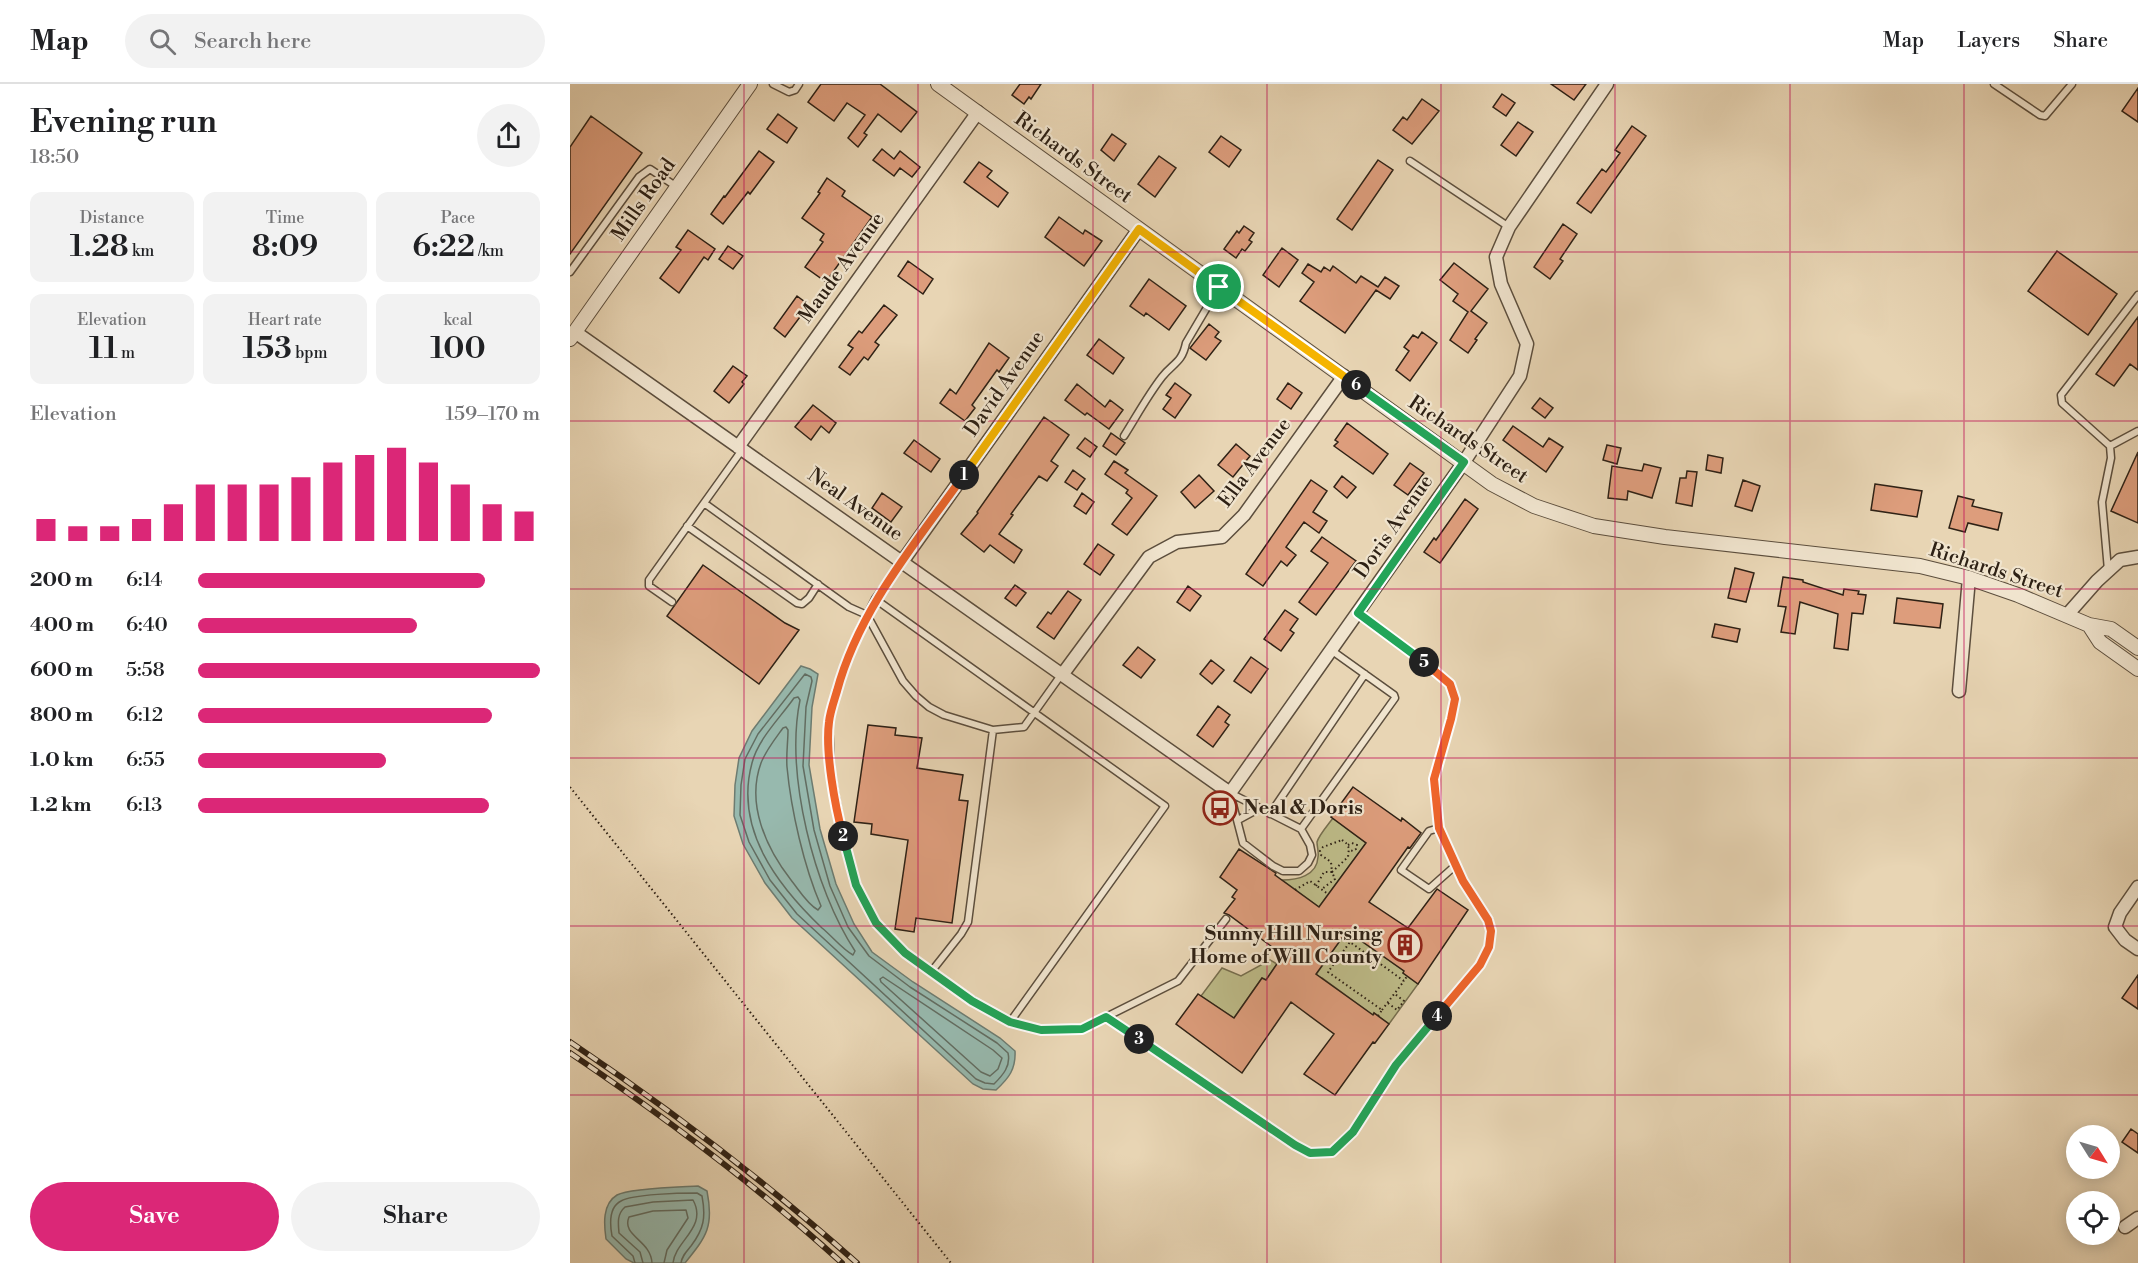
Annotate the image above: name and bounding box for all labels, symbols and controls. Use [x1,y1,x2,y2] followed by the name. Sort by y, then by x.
[125,14,545,68] search box
[30,24,89,59] text: Map
[146,25,179,58] icon: search
[194,28,311,55] text: Search here
[1883,28,1924,54] text: Map
[1957,28,2020,54] text: Layers
[2053,28,2108,54] text: Share
[30,102,217,143] text: Evening run
[477,104,540,167] button: share
[1009,107,1137,209] street label: Richards Street
[30,145,79,170] text: 18:50
[606,153,682,246] street label: Mills Road
[80,208,144,228] text: Distance
[266,208,304,228] text: Time
[441,208,475,228] text: Pace
[793,208,891,328] street label: Maude Avenue
[70,228,129,266] text: 1.28
[252,228,318,266] text: 8:09
[412,228,475,266] text: 6:22
[129,241,154,261] text: km
[475,241,504,261] text: /km
[1193,261,1244,312] pin
[1202,270,1235,303] icon: arrive
[77,310,147,330] text: Elevation
[248,310,322,330] text: Heart rate
[443,310,473,330] text: kcal
[959,326,1051,442] street label: David Avenue
[89,330,118,368] text: 11
[242,330,292,368] text: 153
[430,330,486,368] text: 100
[118,343,135,363] text: m
[292,343,328,363] text: bpm
[1341,370,1371,400] pin: 6
[1351,375,1361,395] text: 6
[1403,391,1533,489] street label: Richards Street
[30,402,117,427] text: Elevation
[445,402,540,427] text: 159–170 m
[1213,413,1297,513] street label: Ella Avenue
[949,460,979,490] pin: 1
[802,463,908,547] street label: Neal Avenue
[960,465,968,485] text: 1
[1349,470,1439,584] street label: Doris Avenue
[1926,538,2066,604] street label: Richards Street
[30,568,93,593] text: 200 m
[126,568,162,593] text: 6:14
[30,613,94,638] text: 400 m
[126,613,168,638] text: 6:40
[1409,647,1439,677] pin: 5
[1419,652,1429,672] text: 5
[30,658,93,683] text: 600 m
[126,658,165,683] text: 5:58
[30,703,93,728] text: 800 m
[126,703,163,728] text: 6:12
[30,748,94,773] text: 1.0 km
[126,748,165,773] text: 6:55
[1202,790,1238,826] bus stop icon: Neal & Doris
[30,793,92,818] text: 1.2 km
[126,793,162,818] text: 6:13
[1243,796,1363,821] place label: Neal & Doris
[828,821,858,851] pin: 2
[838,826,848,846] text: 2
[1190,922,1383,970] place label: Sunny Hill Nursing Home of Will County
[1387,927,1423,963] building icon: Sunny Hill Nursing Home of Will County
[1422,1001,1452,1031] pin: 4
[1432,1006,1442,1026] text: 4
[1124,1024,1154,1054] pin: 3
[1134,1029,1144,1049] text: 3
[2066,1125,2120,1179] north arrow
[2066,1125,2120,1245] map controls
[30,1182,279,1251] button: Save
[291,1182,540,1251] button: Share
[2066,1191,2120,1245] button: locate

